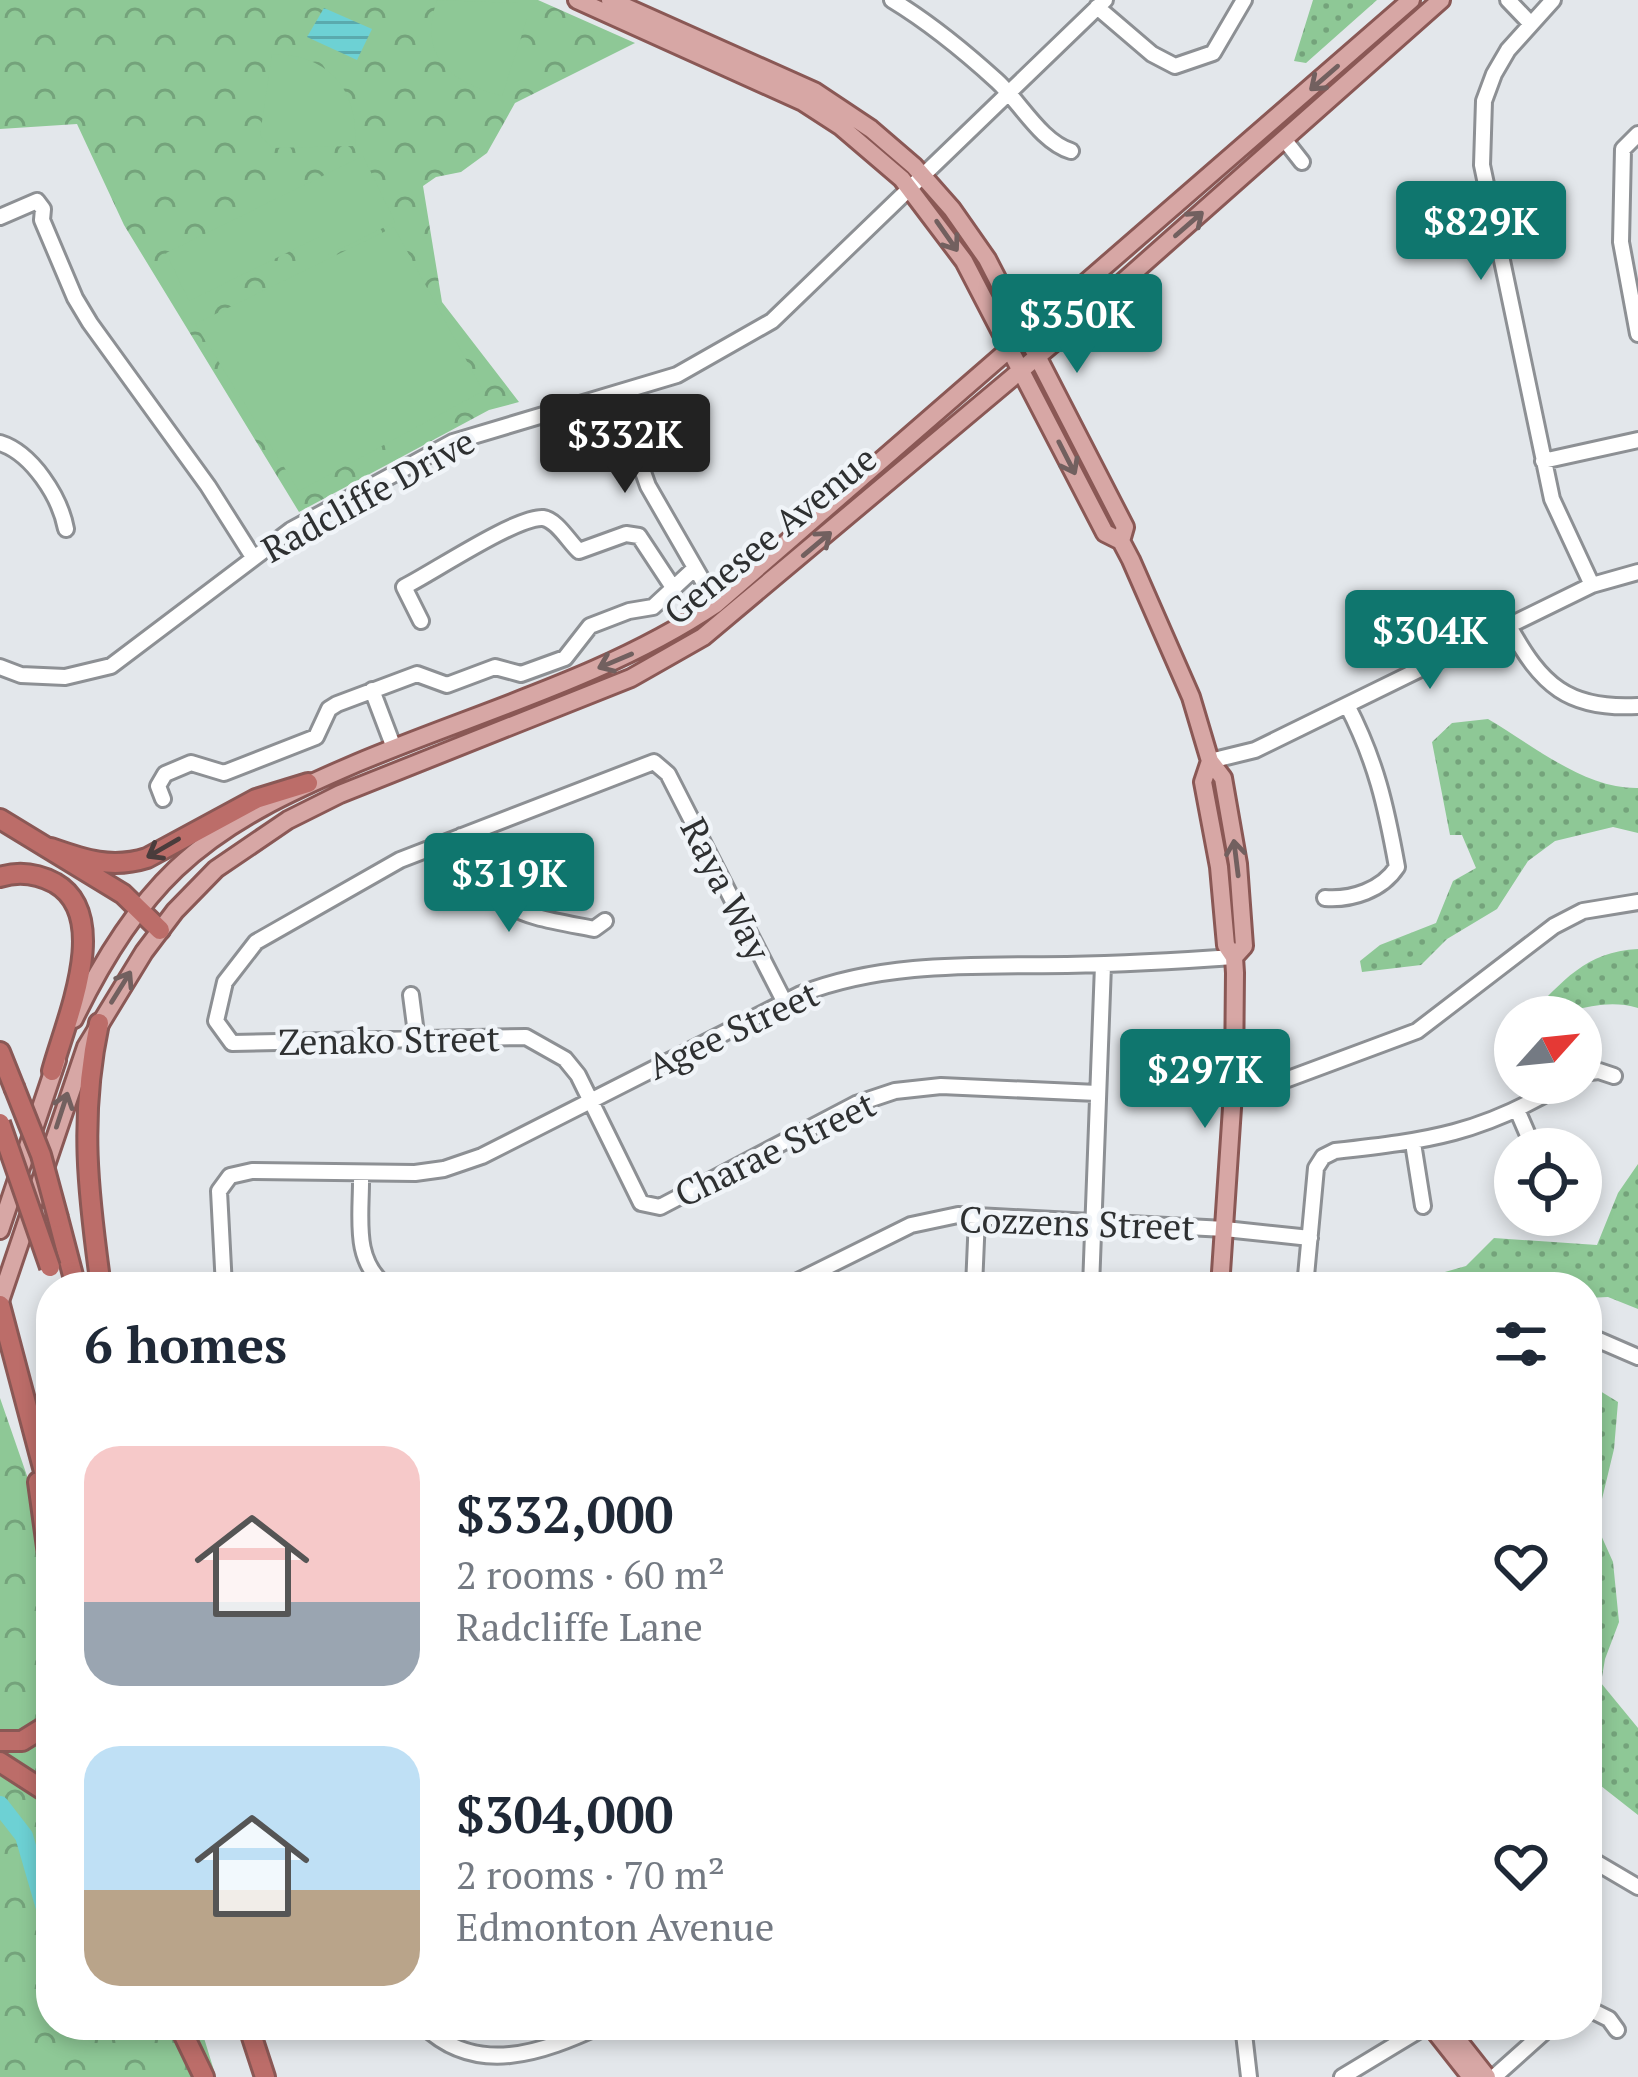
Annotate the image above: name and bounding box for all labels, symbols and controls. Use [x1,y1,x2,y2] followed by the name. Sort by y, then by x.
[1309,64,1340,91] one-way arrow
[1397,181,1565,283] pin: $829K
[1423,194,1539,246] text: $829K
[1173,211,1204,238] one-way arrow
[934,219,959,252] one-way arrow
[993,274,1161,376] pin: $350K
[1019,287,1135,339] text: $350K
[541,394,709,496] pin: $332K
[567,407,683,459] text: $332K
[253,417,482,572] street label: Radcliffe Drive
[654,435,886,635] street label: Genesee Avenue
[1056,440,1079,476] one-way arrow
[801,531,832,559] one-way arrow
[1346,590,1514,692] pin: $304K
[1372,603,1488,655] text: $304K
[597,652,633,674] one-way arrow
[671,810,783,969] street label: Raya Way
[425,833,593,935] pin: $319K
[147,836,181,860] one-way arrow
[1225,840,1247,879] one-way arrow
[451,846,567,898] text: $319K
[640,970,826,1090] street label: Agee Street
[109,971,133,1005] one-way arrow
[1494,996,1602,1104] north arrow
[1494,996,1602,1236] map controls
[278,1014,500,1065] street label: Zenako Street
[1121,1029,1289,1131] pin: $297K
[1147,1042,1263,1094] text: $297K
[667,1080,883,1217] street label: Charae Street
[53,1092,75,1130] one-way arrow
[1494,1128,1602,1236] button: locate
[958,1195,1196,1250] street label: Cozzens Street
[84,1310,287,1378] text: 6 homes
[1488,1311,1554,1377] icon: filters
[456,1480,673,1548] text: $332,000
[180,1494,324,1638] icon: home
[1488,1533,1554,1599] icon: heart
[456,1548,725,1600] text: 2 rooms · 60 m²
[456,1600,703,1652] text: Radcliffe Lane
[456,1780,673,1848] text: $304,000
[180,1794,324,1938] icon: home
[1488,1833,1554,1899] icon: heart
[456,1848,725,1900] text: 2 rooms · 70 m²
[456,1900,774,1952] text: Edmonton Avenue

